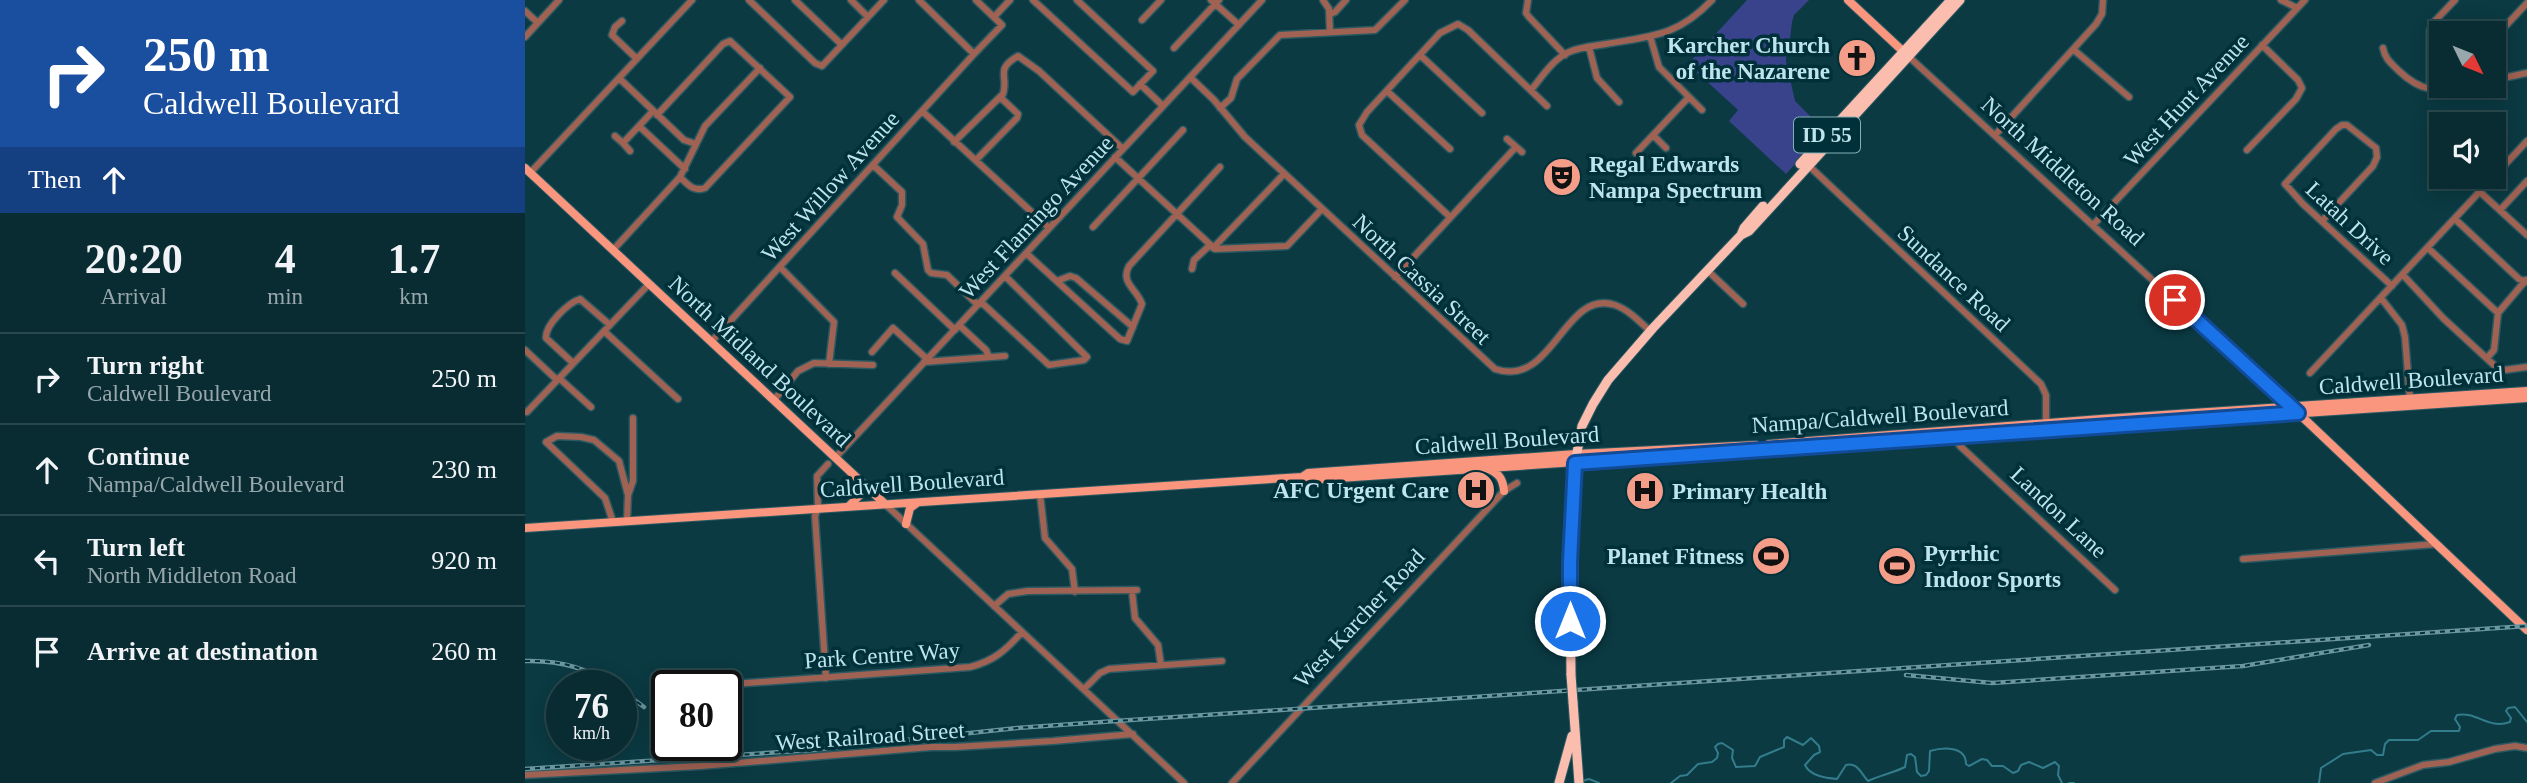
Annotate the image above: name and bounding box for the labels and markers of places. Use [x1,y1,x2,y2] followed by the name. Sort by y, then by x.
[1667,33,1830,84] place label: Karcher Church of the Nazarene
[1836,37,1878,79] church icon: Karcher Church of the Nazarene
[1589,152,1762,203] place label: Regal Edwards Nampa Spectrum
[1541,156,1583,198] theatre icon: Regal Edwards Nampa Spectrum
[2145,270,2205,330] pin
[1455,469,1497,511] hospital icon: AFC Urgent Care
[1624,470,1666,512] hospital icon: Primary Health
[1273,478,1449,503] place label: AFC Urgent Care
[1672,479,1827,504] place label: Primary Health
[1750,535,1792,577] sports icon: Planet Fitness
[1924,541,2061,592] place label: Pyrrhic Indoor Sports
[1607,544,1744,569] place label: Planet Fitness
[1876,545,1918,587] sports icon: Pyrrhic Indoor Sports

